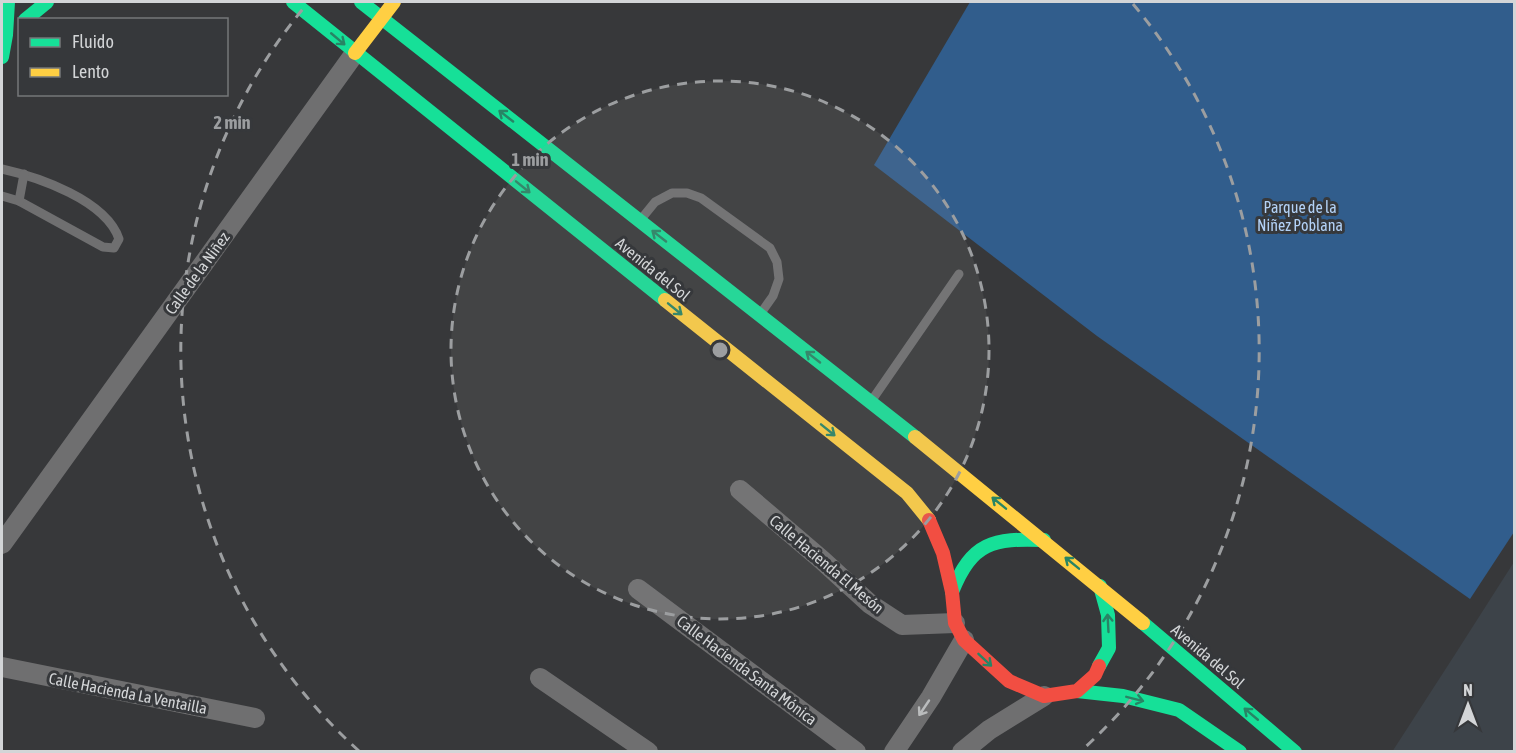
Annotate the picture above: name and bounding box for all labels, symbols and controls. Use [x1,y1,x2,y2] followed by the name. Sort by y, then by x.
[18,18,228,96] legend
[72,31,114,52] text: Fluido
[330,32,346,45] one-way arrow
[72,61,109,82] text: Lento
[498,110,514,123] one-way arrow
[214,112,251,133] text: 2 min
[512,149,549,170] text: 1 min
[515,180,531,193] one-way arrow
[1257,198,1343,234] park label: Parque de la Niñez Poblana
[161,228,233,318] street label: Calle de la Niñez
[652,230,668,243] one-way arrow
[612,234,694,305] street label: Avenida del Sol
[667,302,683,315] one-way arrow
[710,340,730,360] centre of rings
[805,350,821,363] one-way arrow
[820,424,836,437] one-way arrow
[991,497,1007,510] one-way arrow
[766,511,888,617] street label: Calle Hacienda El Mesón
[1065,556,1080,570] one-way arrow
[674,612,820,728] street label: Calle Hacienda Santa Mónica
[1102,613,1113,633] one-way arrow
[1168,620,1249,692] street label: Avenida del Sol
[977,653,992,667] one-way arrow
[47,669,209,717] street label: Calle Hacienda La Ventailla
[1438,675,1498,735] north arrow
[1463,681,1473,699] text: N
[1125,694,1144,705] one-way arrow
[918,700,930,716] one-way arrow
[1243,707,1259,720] one-way arrow

